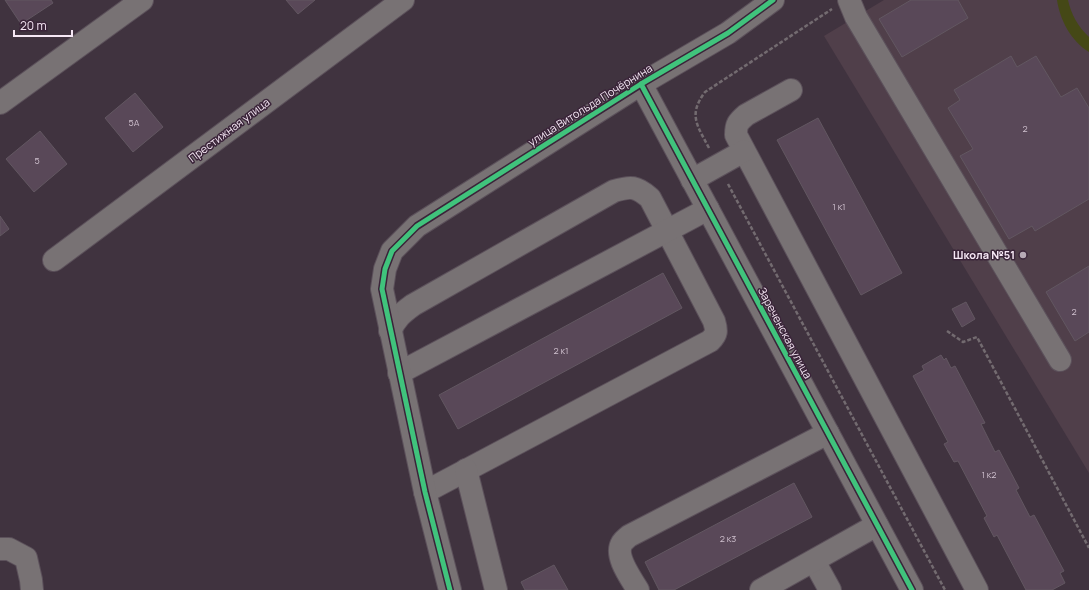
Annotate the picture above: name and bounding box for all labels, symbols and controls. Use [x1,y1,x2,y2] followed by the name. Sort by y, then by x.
[14,12,72,38] scale bar
[20,17,47,34] text: 20 m
[525,60,655,149] street label: улица Витольда Почёрнина
[185,94,272,165] street label: Престижная улица
[129,116,140,129] house number: 5А
[1022,122,1028,135] house number: 2
[34,154,40,167] house number: 5
[832,200,846,213] house number: 1 к1
[953,247,1015,262] place label: Школа №51
[1018,250,1028,260] marker: Школа №51
[755,284,816,381] street label: Зареченская улица
[1071,305,1077,318] house number: 2
[554,344,568,357] house number: 2 к1
[982,468,996,481] house number: 1 к2
[720,532,736,545] house number: 2 к3

